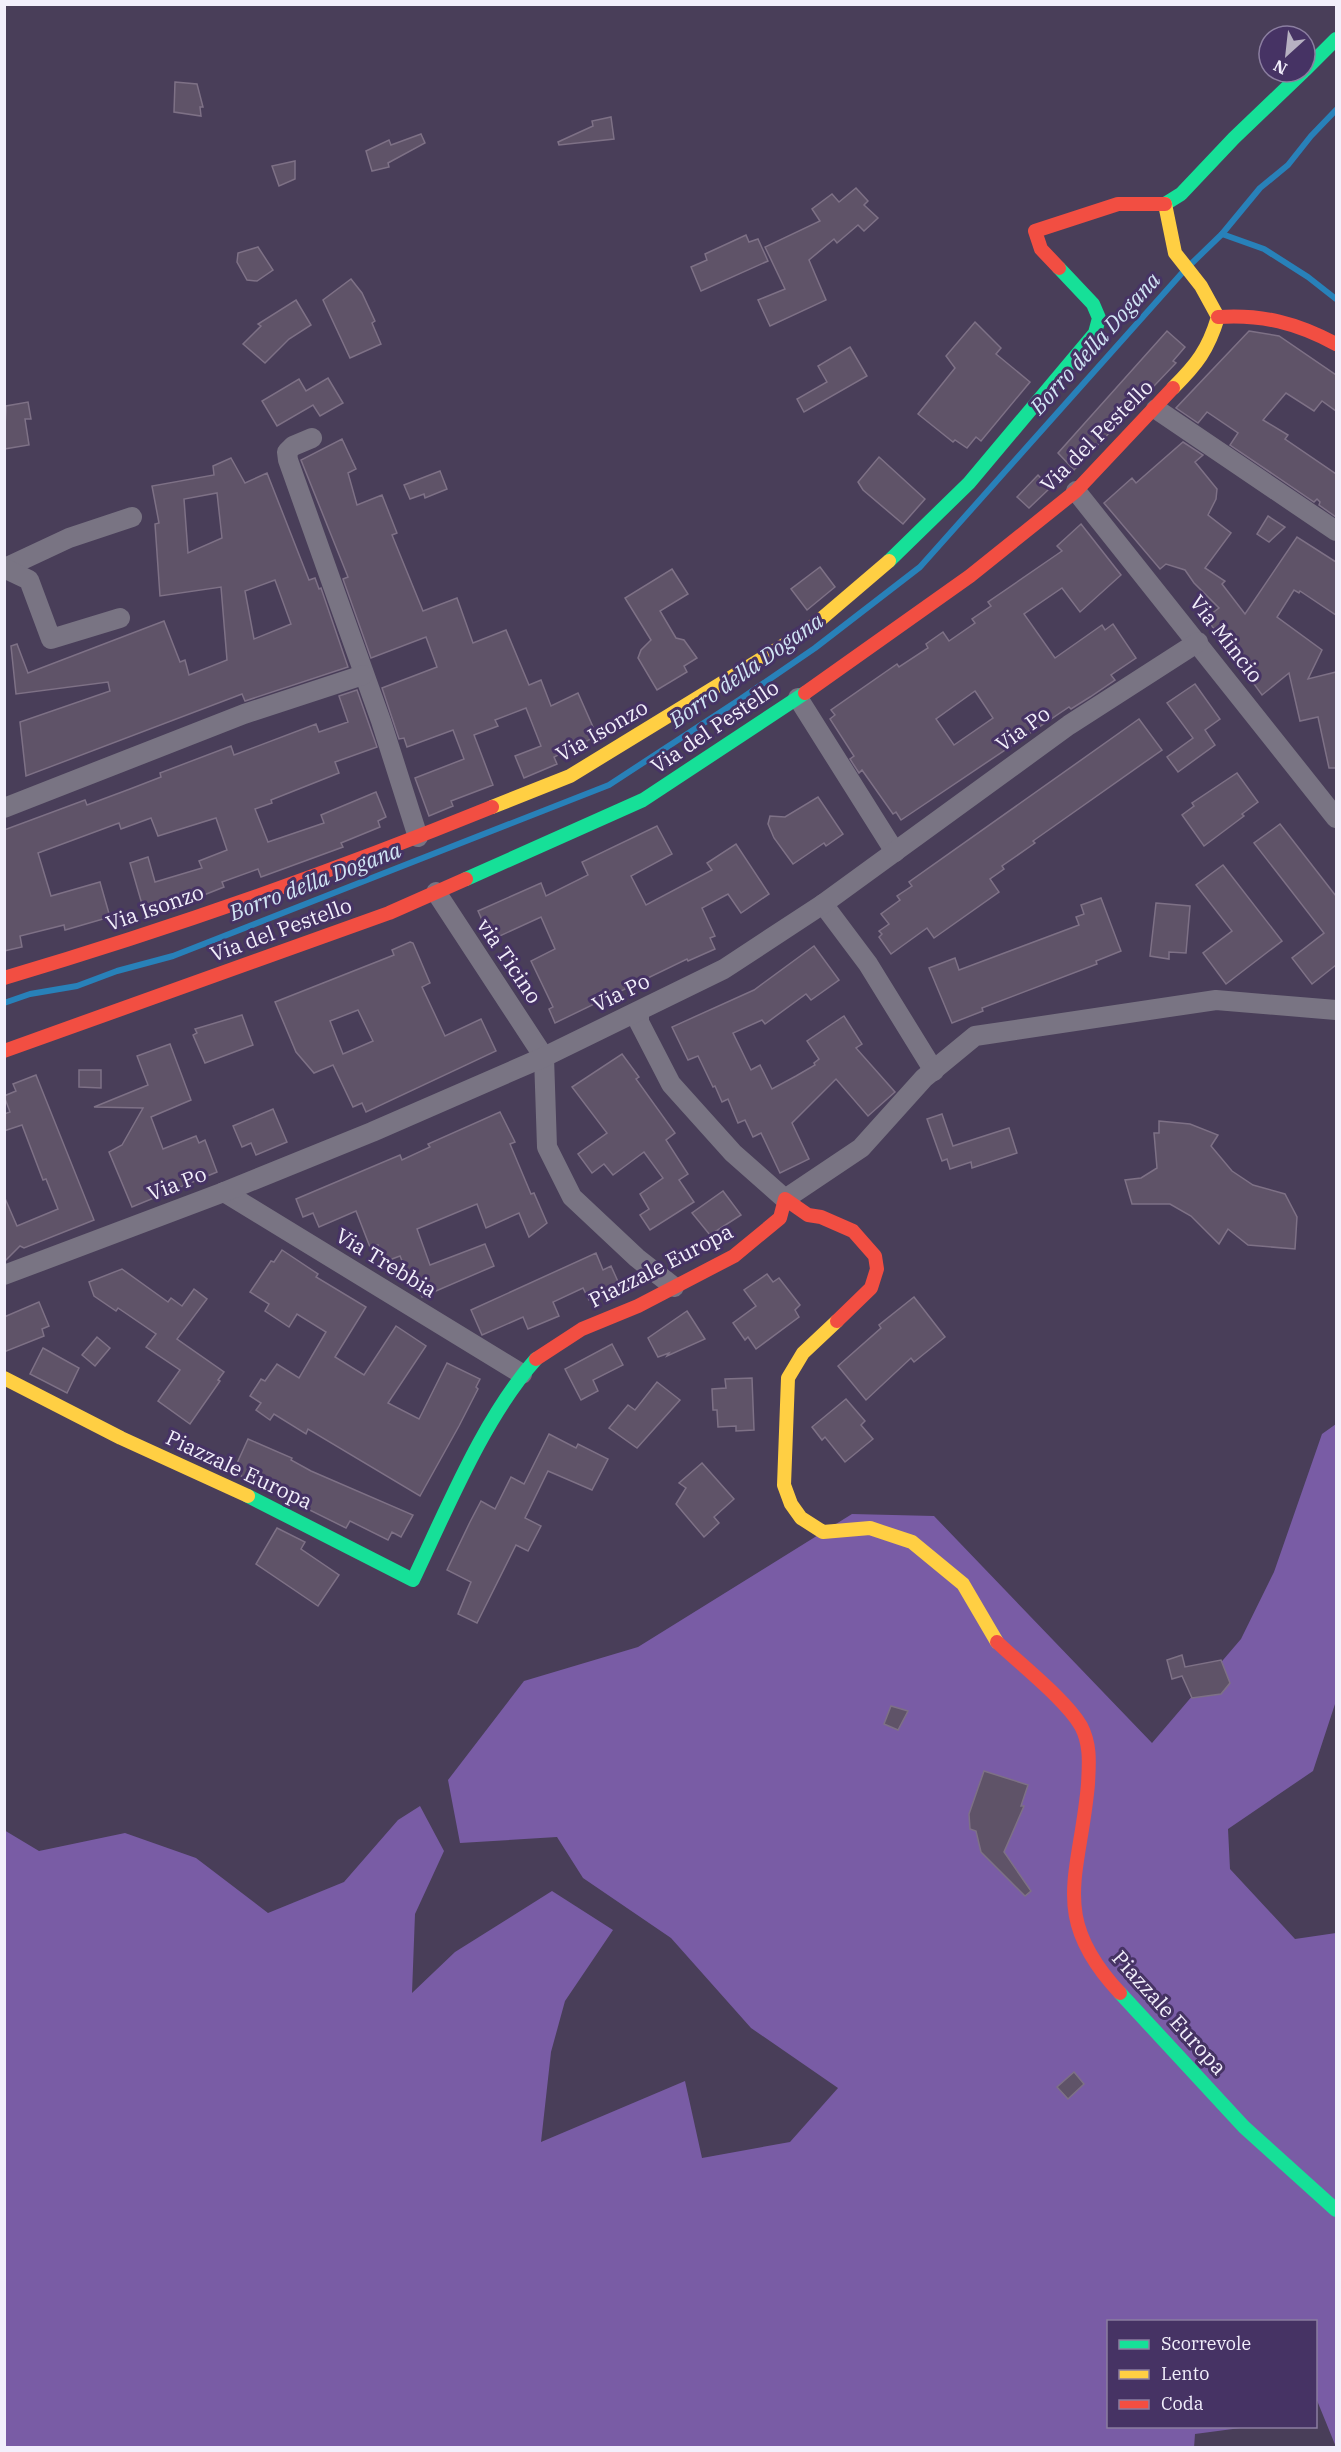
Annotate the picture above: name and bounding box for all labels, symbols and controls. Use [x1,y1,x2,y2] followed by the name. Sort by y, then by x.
[1257,24,1317,84] north arrow
[1270,56,1290,79] text: N
[1022,265,1166,421] water label: Borro della Dogana
[1034,373,1159,498] street label: Via del Pestello
[1184,589,1270,688] street label: Via Mincio
[662,606,829,734] water label: Borro della Dogana
[645,673,784,779] street label: Via del Pestello
[551,693,652,768] street label: Via Isonzo
[989,699,1055,757] street label: Via Po
[224,834,405,927] water label: Borro della Dogana
[102,877,207,937] street label: Via Isonzo
[206,890,355,968] street label: Via del Pestello
[471,912,549,1009] street label: via Ticino
[587,966,654,1018] street label: Via Po
[143,1159,210,1207] street label: Via Po
[584,1217,738,1314] street label: Piazzale Europa
[331,1221,442,1303] street label: Via Trebbia
[162,1423,317,1515] street label: Piazzale Europa
[1106,1944,1233,2081] street label: Piazzale Europa
[1107,2320,1317,2428] legend
[1161,2332,1251,2355] text: Scorrevole
[1161,2362,1209,2385] text: Lento
[1161,2392,1204,2415] text: Coda

